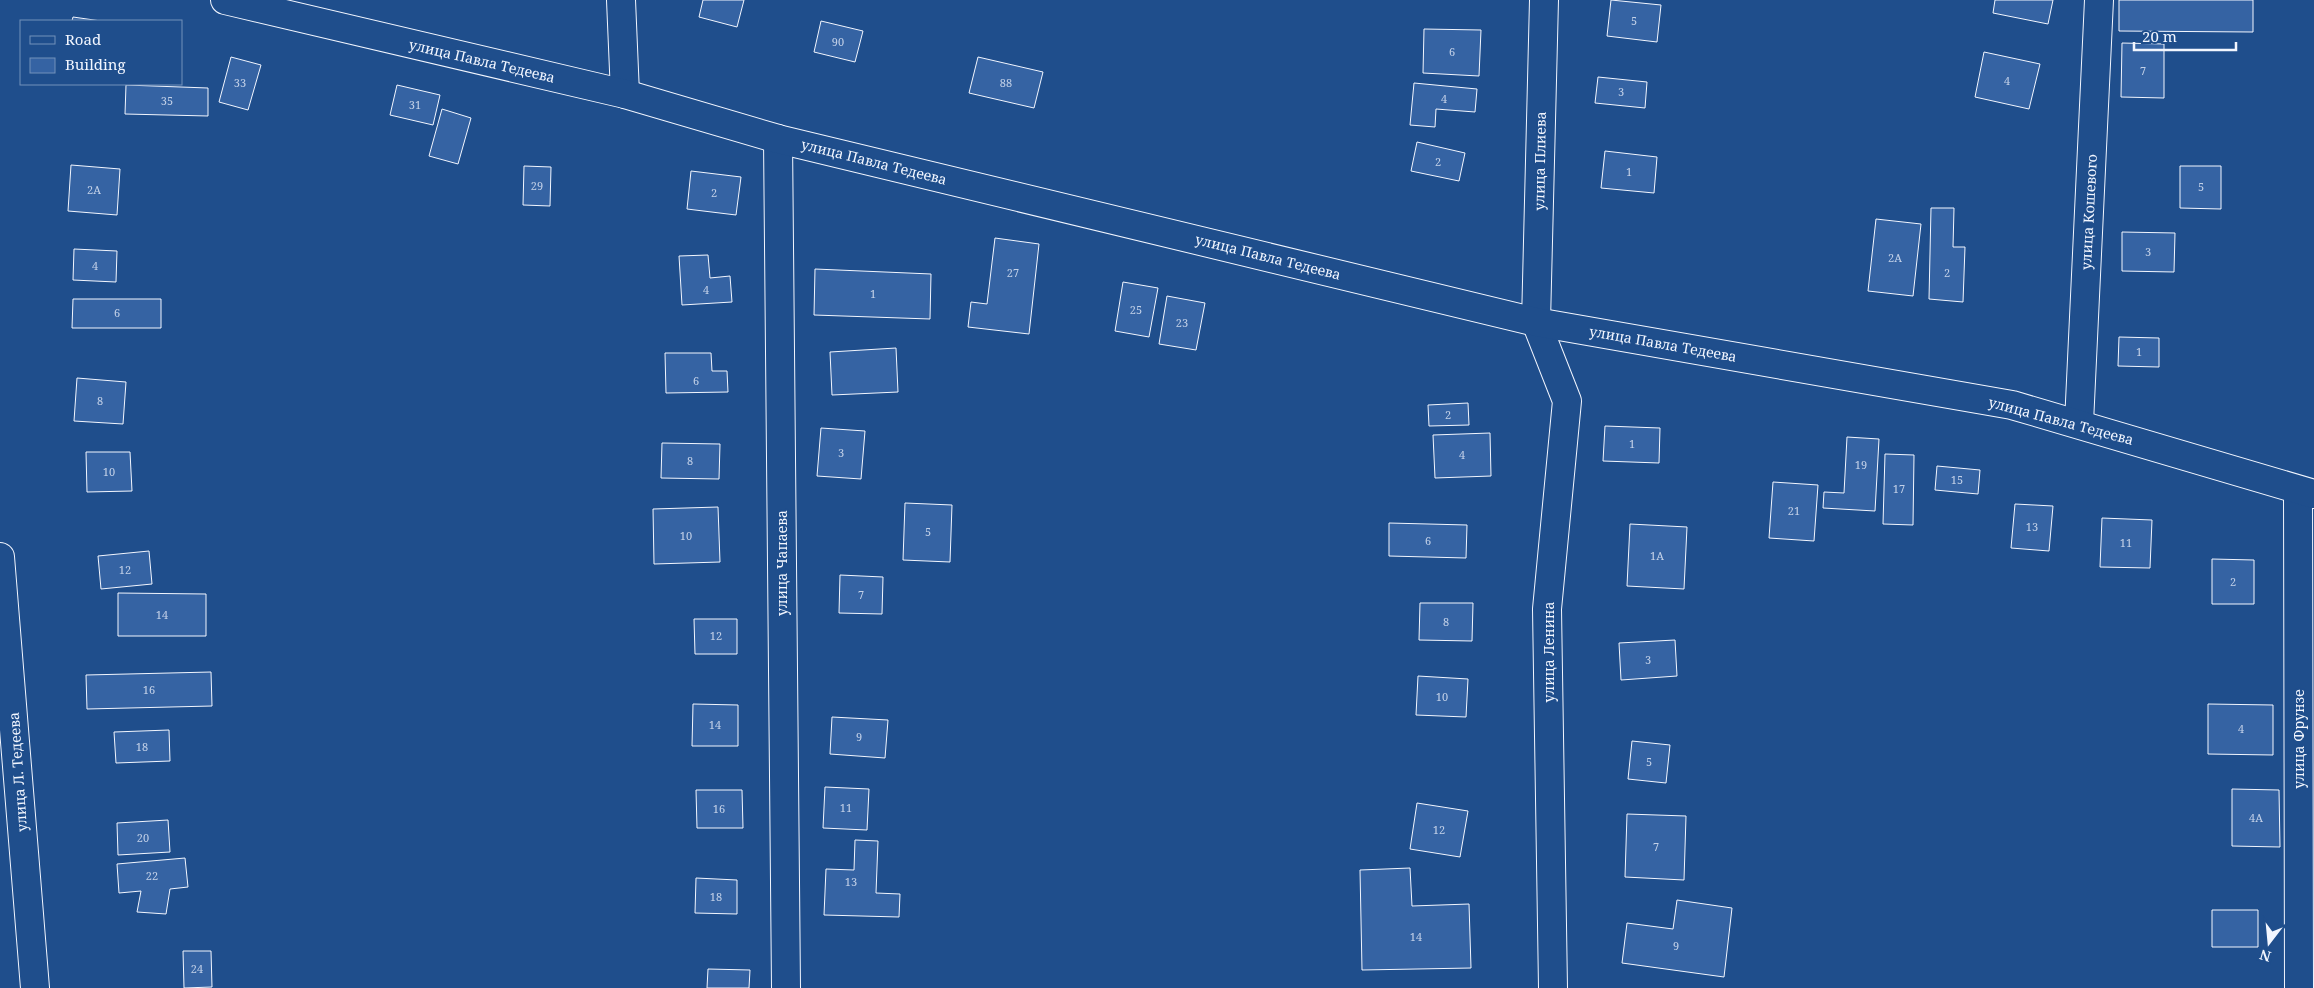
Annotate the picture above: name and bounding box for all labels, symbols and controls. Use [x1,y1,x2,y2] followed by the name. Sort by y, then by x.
[1631,13,1637,28] house number: 5
[20,20,182,85] legend
[2134,20,2236,52] scale bar
[2142,26,2177,46] text: 20 m
[65,29,101,49] text: Road
[407,34,557,87] street label: улица Павла Тедеева
[832,34,844,49] house number: 90
[1449,44,1455,59] house number: 6
[65,54,126,74] text: Building
[2140,63,2146,78] house number: 7
[2004,73,2010,88] house number: 4
[234,75,246,90] house number: 33
[1000,75,1012,90] house number: 88
[1618,84,1624,99] house number: 3
[1441,91,1447,106] house number: 4
[161,93,173,108] house number: 35
[409,97,421,112] house number: 31
[1529,111,1550,211] street label: улица Плиева
[799,134,949,189] street label: улица Павла Тедеева
[1435,154,1441,169] house number: 2
[2076,154,2101,270] street label: улица Кошевого
[1626,164,1632,179] house number: 1
[531,178,543,193] house number: 29
[2198,179,2204,194] house number: 5
[87,182,101,197] house number: 2А
[711,185,717,200] house number: 2
[1193,229,1343,284] street label: улица Павла Тедеева
[2145,244,2151,259] house number: 3
[1888,250,1902,265] house number: 2А
[92,258,98,273] house number: 4
[1007,265,1019,280] house number: 27
[1944,265,1950,280] house number: 2
[703,282,709,297] house number: 4
[870,286,876,301] house number: 1
[1130,302,1142,317] house number: 25
[114,305,120,320] house number: 6
[1176,315,1188,330] house number: 23
[1588,321,1738,366] street label: улица Павла Тедеева
[2136,344,2142,359] house number: 1
[693,373,699,388] house number: 6
[1987,392,2136,449] street label: улица Павла Тедеева
[97,393,103,408] house number: 8
[1445,407,1451,422] house number: 2
[1629,436,1635,451] house number: 1
[838,445,844,460] house number: 3
[1459,447,1465,462] house number: 4
[687,453,693,468] house number: 8
[1855,457,1867,472] house number: 19
[103,464,115,479] house number: 10
[1951,472,1963,487] house number: 15
[1893,481,1905,496] house number: 17
[1788,503,1800,518] house number: 21
[772,510,791,616] street label: улица Чапаева
[2026,519,2038,534] house number: 13
[925,524,931,539] house number: 5
[680,528,692,543] house number: 10
[1425,533,1431,548] house number: 6
[2120,535,2132,550] house number: 11
[1650,548,1664,563] house number: 1А
[119,562,131,577] house number: 12
[2230,574,2236,589] house number: 2
[858,587,864,602] house number: 7
[1539,602,1558,702] street label: улица Ленина
[156,607,168,622] house number: 14
[1443,614,1449,629] house number: 8
[710,628,722,643] house number: 12
[1645,652,1651,667] house number: 3
[143,682,155,697] house number: 16
[1436,689,1448,704] house number: 10
[2289,689,2308,789] street label: улица Фрунзе
[4,712,31,832] street label: улица Л. Тедеева
[709,717,721,732] house number: 14
[2238,721,2244,736] house number: 4
[856,729,862,744] house number: 9
[136,739,148,754] house number: 18
[1646,754,1652,769] house number: 5
[840,800,852,815] house number: 11
[713,801,725,816] house number: 16
[2249,810,2263,825] house number: 4А
[1433,822,1445,837] house number: 12
[137,830,149,845] house number: 20
[1653,839,1659,854] house number: 7
[146,868,158,883] house number: 22
[845,874,857,889] house number: 13
[710,889,722,904] house number: 18
[2244,918,2294,968] north arrow
[1410,929,1422,944] house number: 14
[1673,938,1679,953] house number: 9
[2257,945,2273,967] text: N
[191,961,203,976] house number: 24

